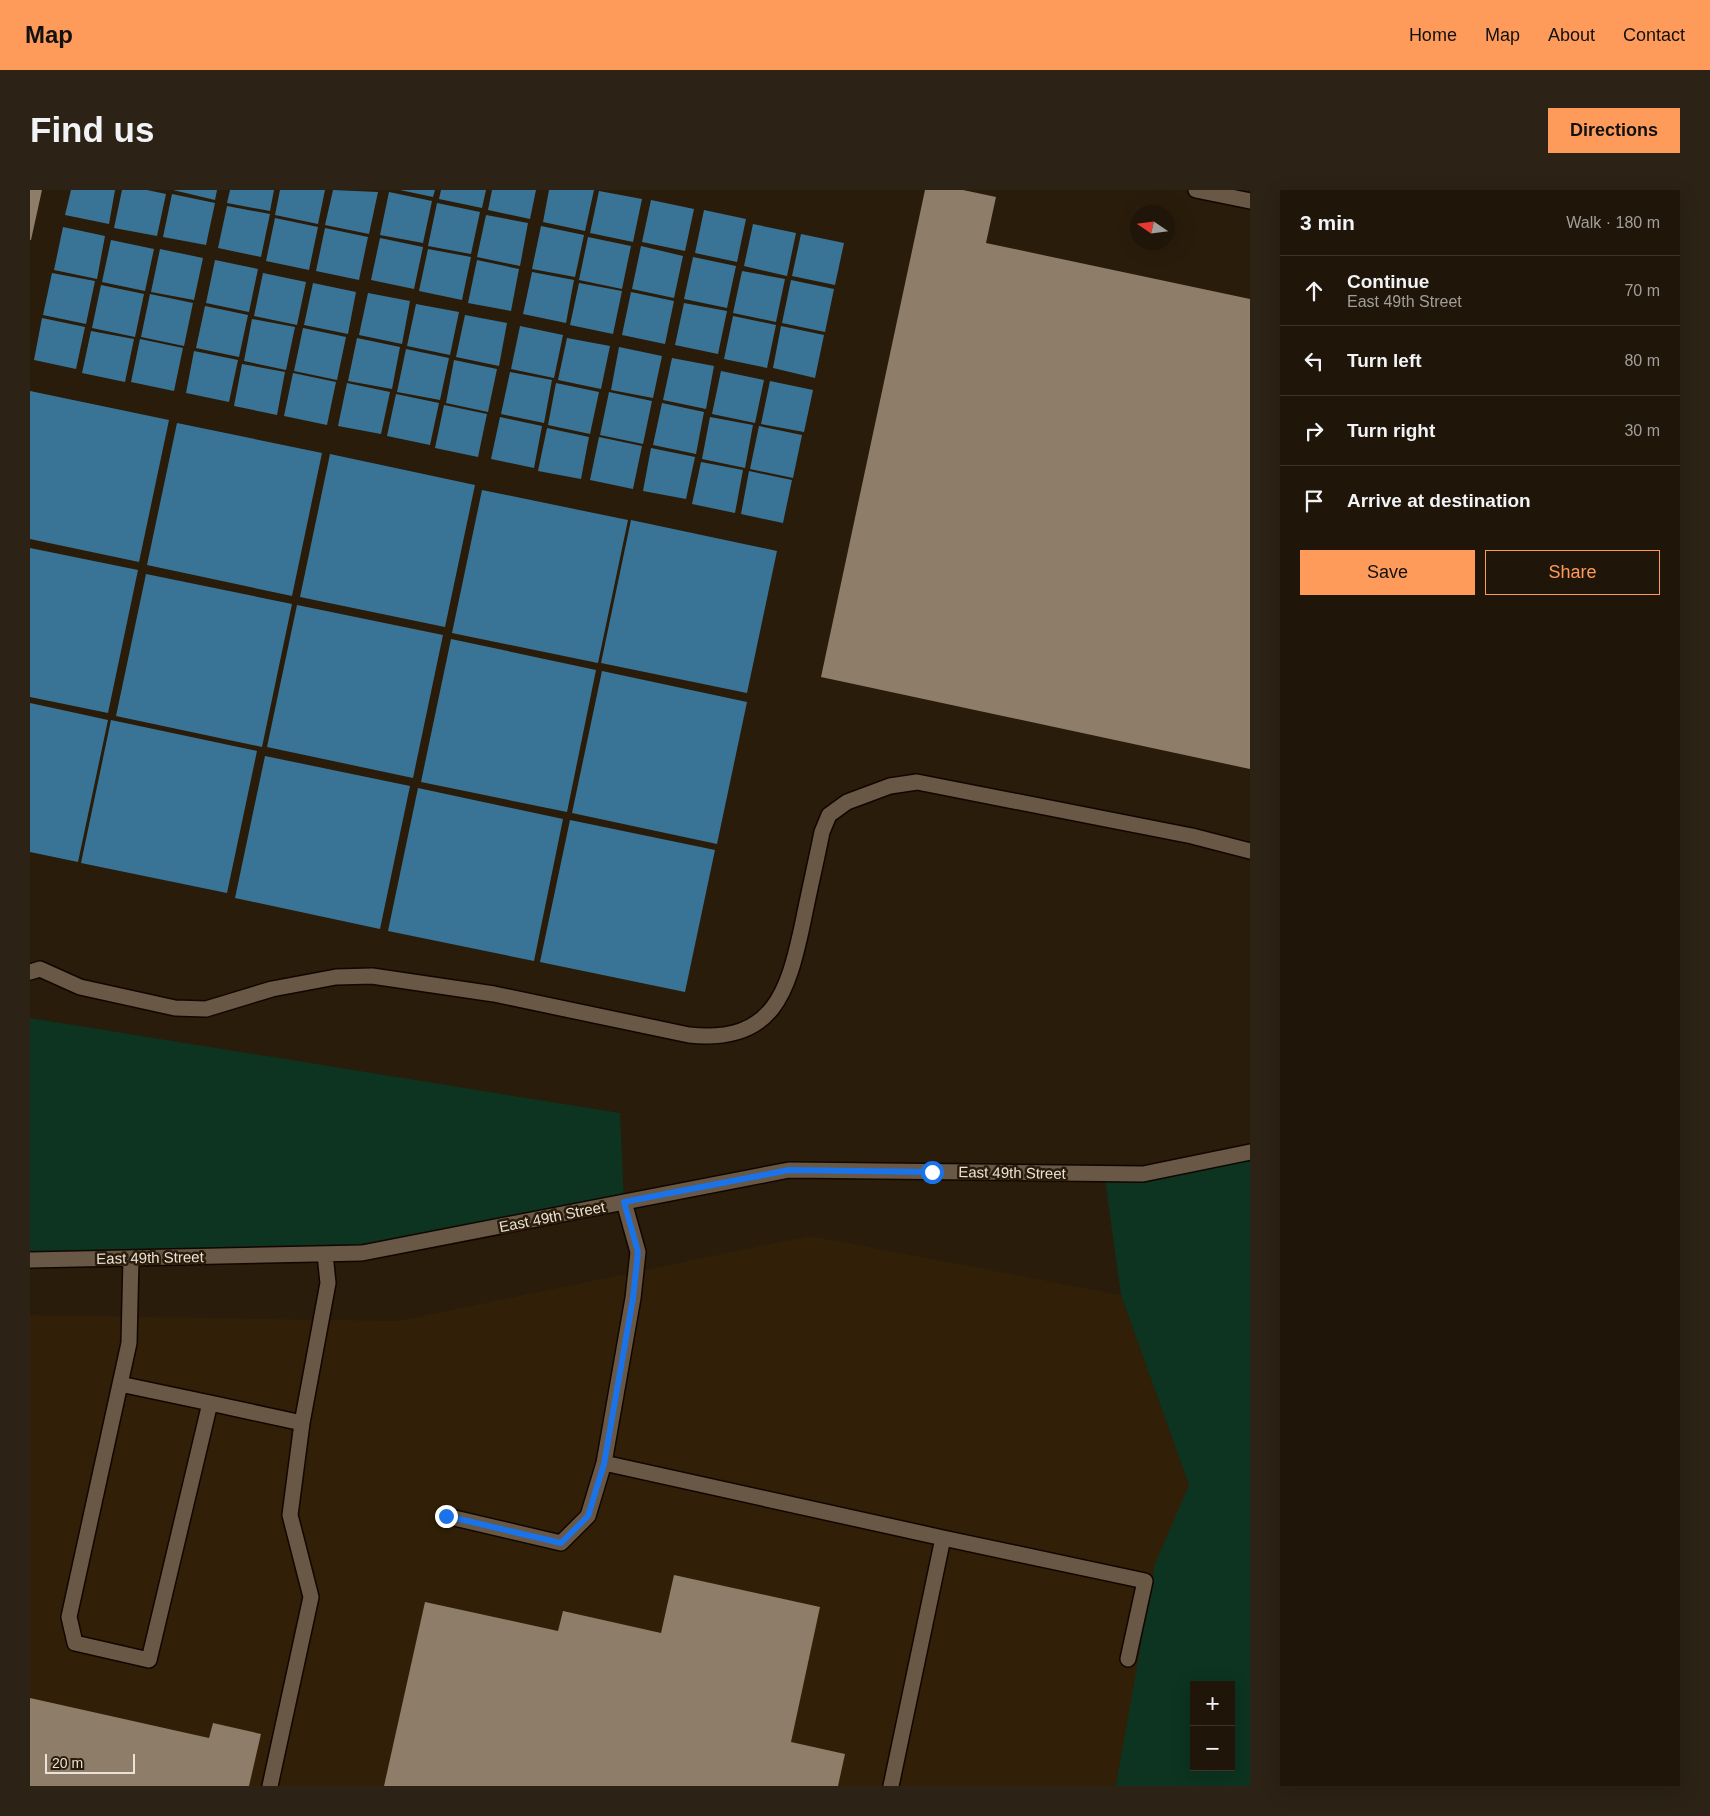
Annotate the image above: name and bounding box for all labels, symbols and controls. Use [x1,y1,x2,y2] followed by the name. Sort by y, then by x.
[25,21,73,48] text: Map
[1409,25,1457,45] text: Home
[1485,25,1520,45] text: Map
[1548,25,1595,45] text: About
[1623,25,1685,45] text: Contact
[1548,108,1680,153] button: Directions
[30,110,154,149] text: Find us
[1130,205,1175,250] north arrow
[1300,211,1355,234] text: 3 min
[1566,214,1660,231] text: Walk · 180 m
[1347,271,1429,292] text: Continue
[1300,277,1328,305] icon: ahead
[1624,282,1660,299] text: 70 m
[1347,293,1462,310] text: East 49th Street
[1300,347,1328,375] icon: left
[1347,350,1422,371] text: Turn left
[1624,352,1660,369] text: 80 m
[1300,417,1328,445] icon: right
[1347,420,1435,441] text: Turn right
[1624,422,1660,439] text: 30 m
[1300,487,1328,515] icon: arrive
[1347,490,1531,511] text: Arrive at destination
[1300,550,1475,595] button: Save
[1485,550,1660,595] button: Share
[921,1161,944,1184] route start
[958,1163,1067,1182] street label: East 49th Street
[497,1198,607,1235] street label: East 49th Street
[96,1248,205,1267] street label: East 49th Street
[435,1505,458,1528] route end
[1190,1681,1235,1771] map controls
[1190,1681,1235,1726] button: +
[1190,1726,1235,1771] button: −
[45,1751,135,1774] scale bar
[52,1755,83,1771] text: 20 m

